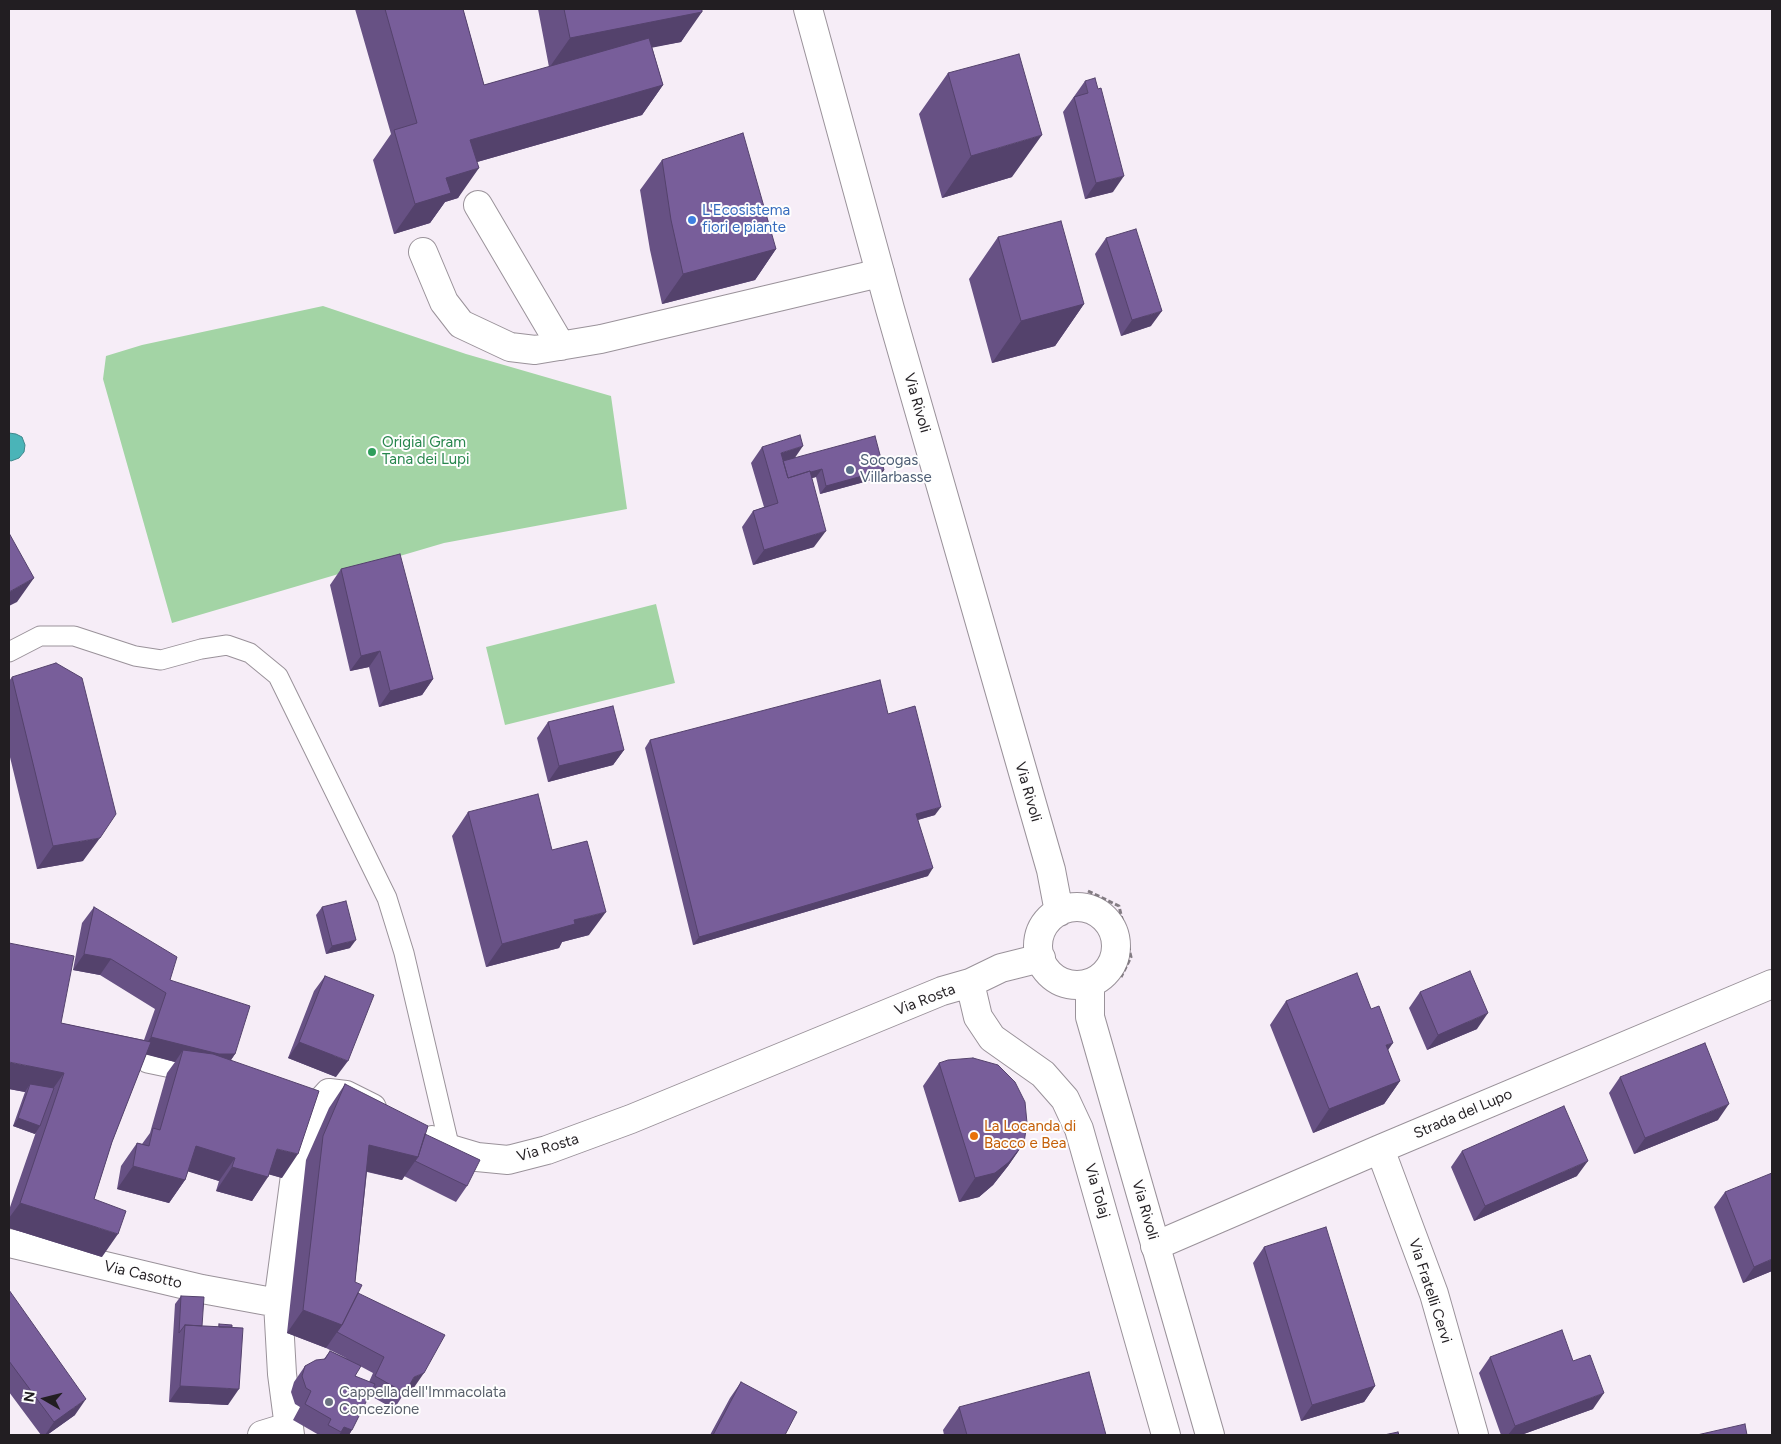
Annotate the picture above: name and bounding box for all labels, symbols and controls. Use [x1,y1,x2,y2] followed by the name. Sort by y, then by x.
[702,202,790,237] place label: L'Ecosistema fiori e piante
[686,214,698,226] marker: L'Ecosistema fiori e piante
[900,371,934,435] street label: Via Rivoli
[382,434,469,469] place label: Origial Gram Tana dei Lupi
[366,446,378,458] marker: Origial Gram Tana dei Lupi
[860,452,932,487] place label: Socogas Villarbasse
[844,464,856,476] marker: Socogas Villarbasse
[1011,760,1045,824] street label: Via Rivoli
[892,980,958,1020] street label: Via Rosta
[1411,1085,1515,1143] street label: Strada del Lupo
[984,1118,1076,1153] place label: La Locanda di Bacco e Bea
[515,1130,581,1166] street label: Via Rosta
[968,1130,980,1142] marker: La Locanda di Bacco e Bea
[1081,1161,1113,1221] street label: Via Tolaj
[1128,1178,1162,1242] street label: Via Rivoli
[1405,1236,1455,1346] street label: Via Fratelli Cervi
[102,1257,184,1293] street label: Via Casotto
[20,1374,70,1424] north arrow
[339,1384,506,1419] place label: Cappella dell'Immacolata Concezione
[20,1390,39,1403] text: N
[323,1396,335,1408] marker: Cappella dell'Immacolata Concezione

